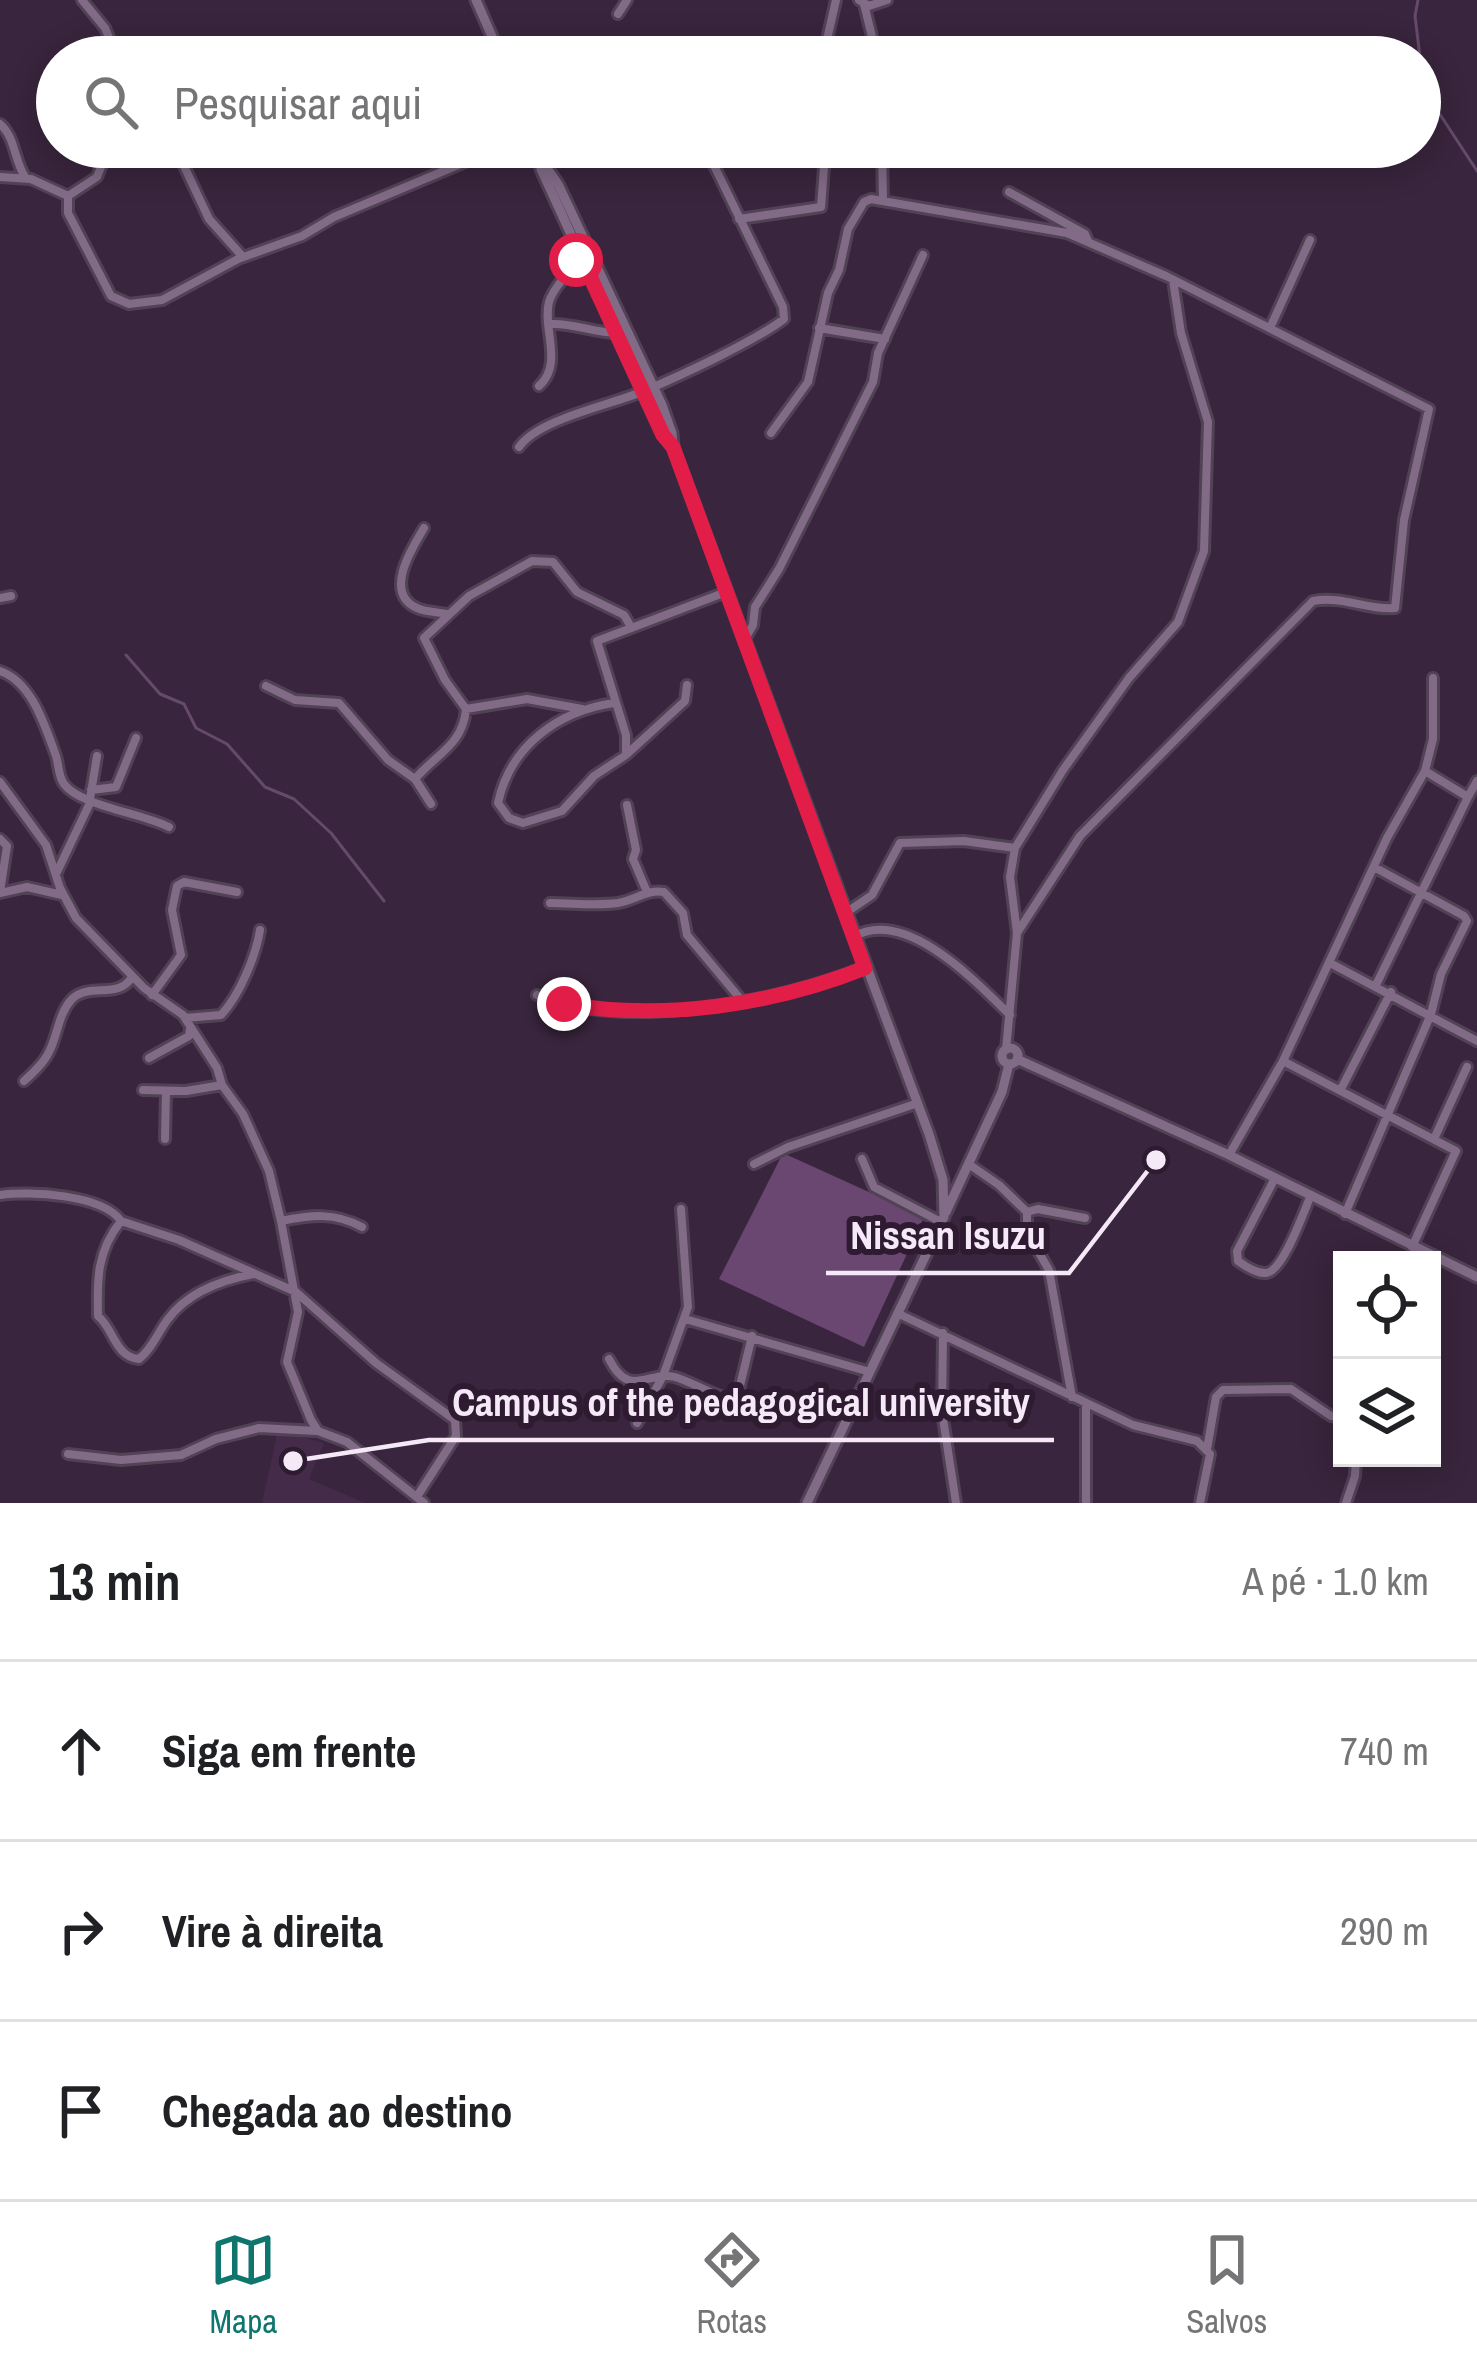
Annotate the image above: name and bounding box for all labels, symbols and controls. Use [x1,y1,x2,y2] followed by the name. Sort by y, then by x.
[36,36,1441,168] search box
[78,69,144,135] icon: search
[174,72,422,133] text: Pesquisar aqui
[549,233,603,287] route start
[537,977,591,1031] route end
[826,1198,1069,1273] callout: Nissan Isuzu
[850,1209,1046,1261] text: Nissan Isuzu
[1333,1251,1441,1467] map controls
[1333,1251,1441,1359] button: locate
[1333,1359,1441,1467] button: layers
[429,1365,1054,1440] callout: Campus of the pedagogical university
[452,1376,1030,1428] text: Campus of the pedagogical university
[48,1547,181,1616] text: 13 min
[1242,1555,1429,1607] text: A pé · 1.0 km
[48,1718,114,1784] icon: ahead
[162,1720,416,1781] text: Siga em frente
[1340,1725,1429,1777] text: 740 m
[48,1898,114,1964] icon: right
[162,1900,383,1961] text: Vire à direita
[1340,1905,1429,1957] text: 290 m
[48,2078,114,2144] icon: arrive
[162,2080,513,2141] text: Chegada ao destino
[210,2227,277,2343] tab: Mapa
[696,2227,767,2343] tab: Rotas
[1186,2227,1267,2343] tab: Salvos

